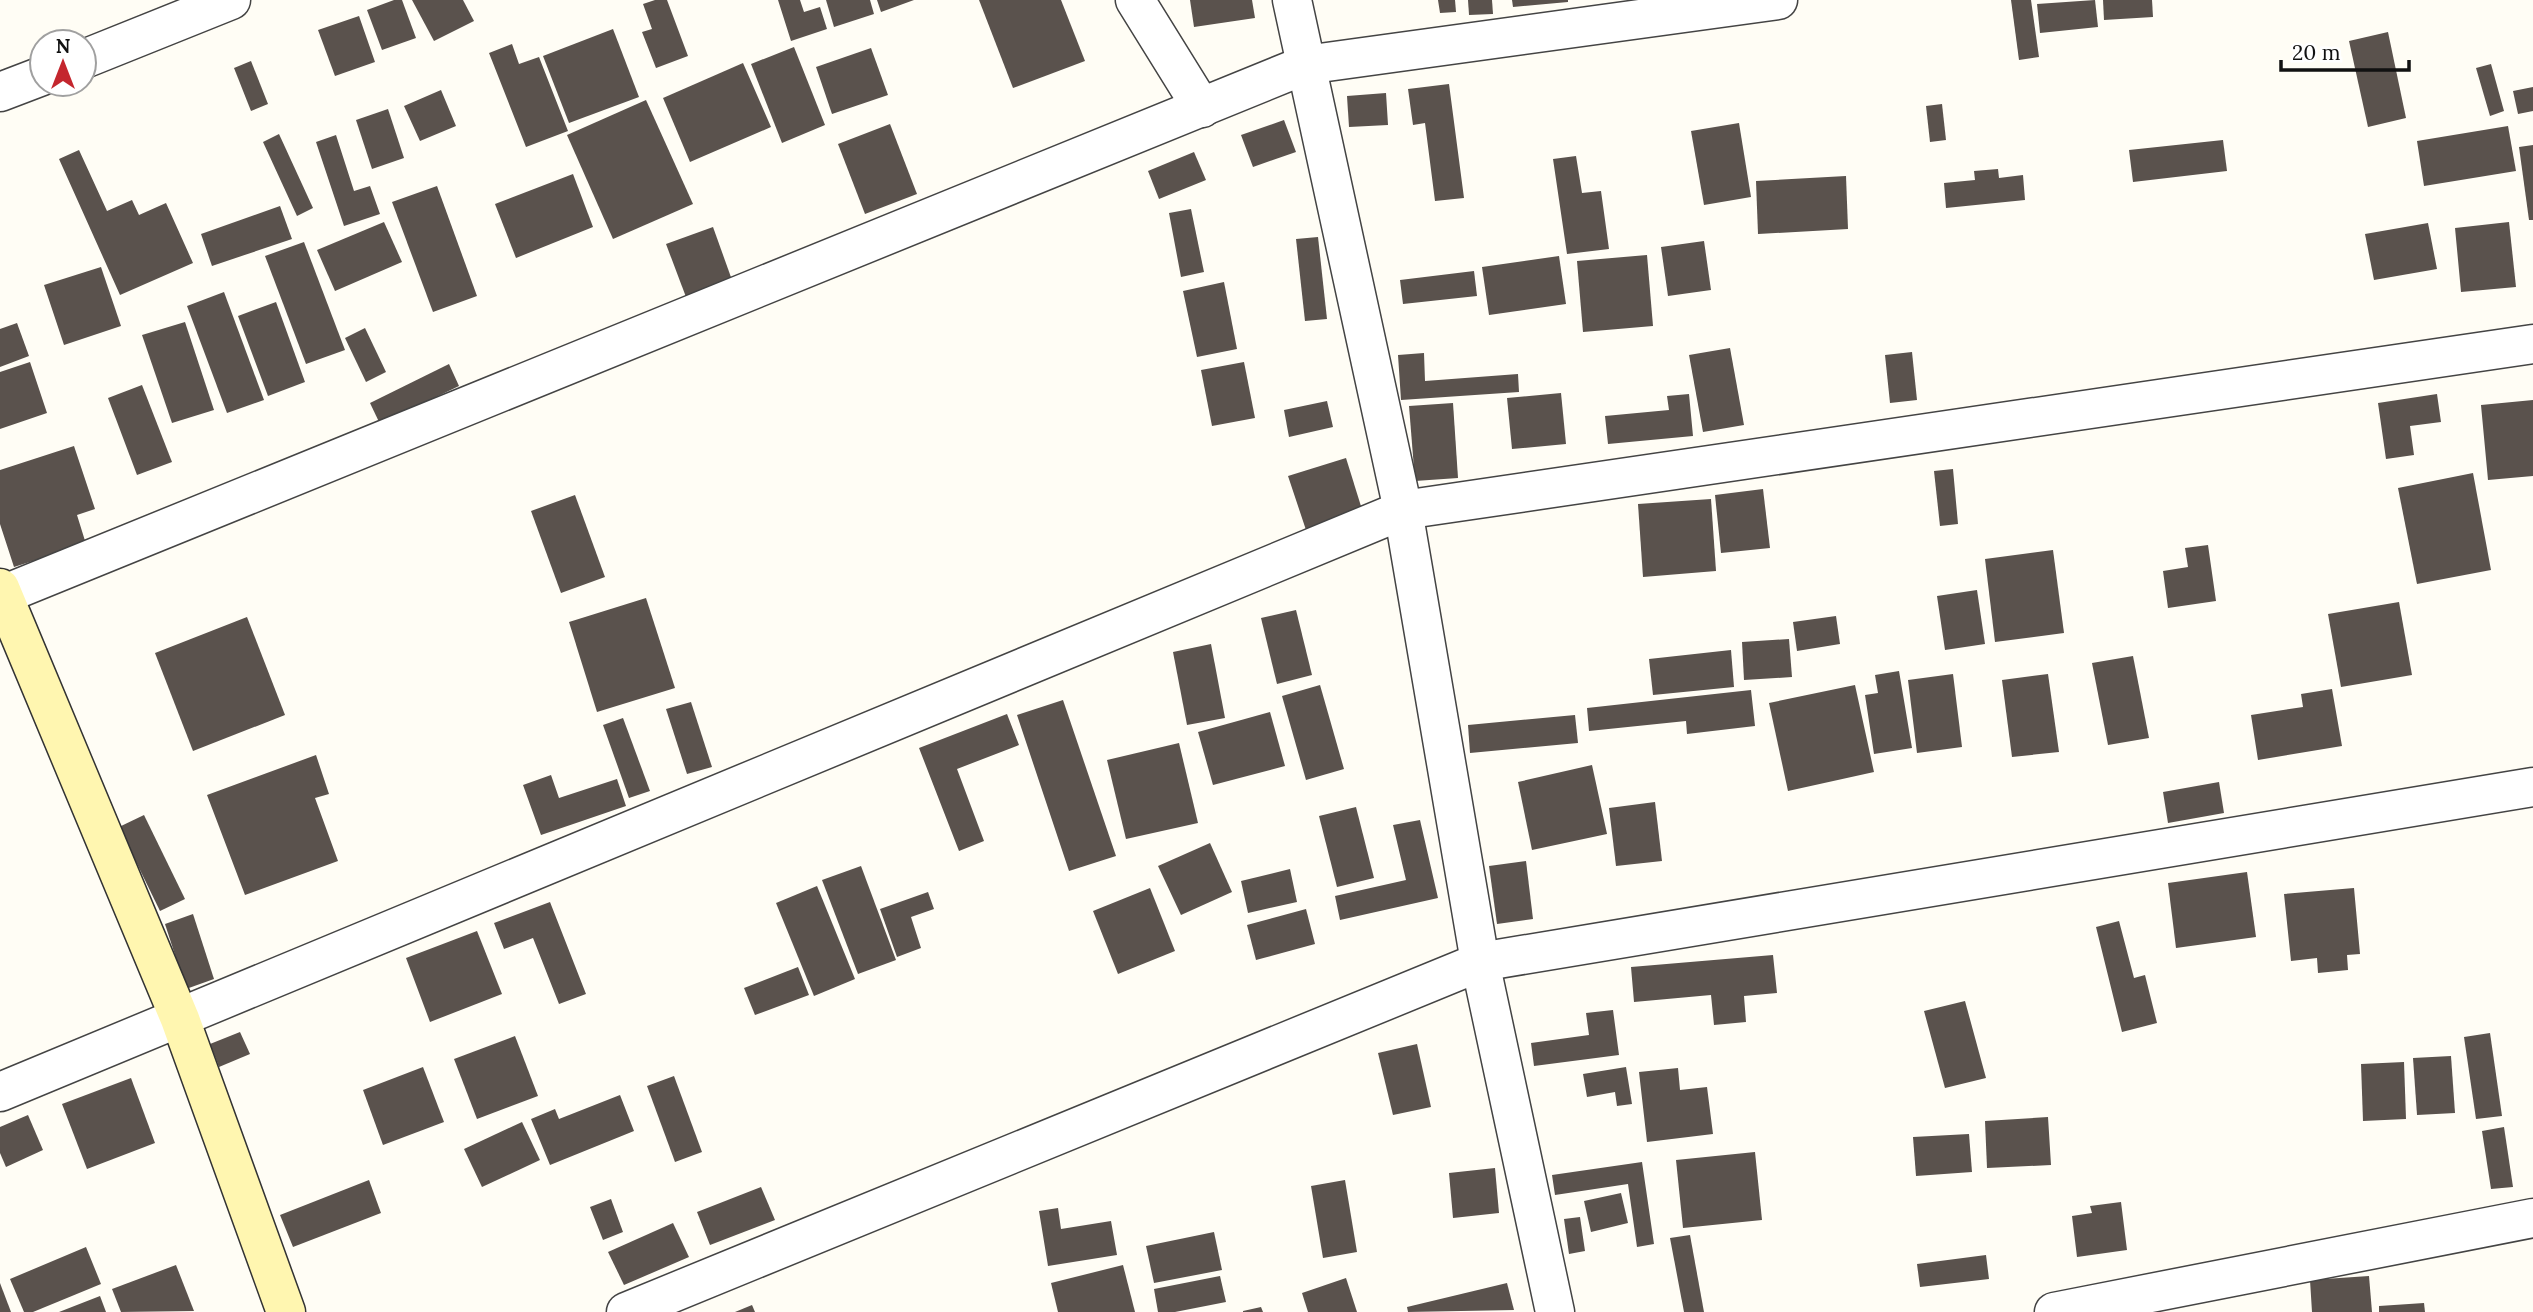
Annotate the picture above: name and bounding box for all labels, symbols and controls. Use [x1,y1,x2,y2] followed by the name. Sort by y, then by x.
[28,28,98,98] north arrow
[2281,28,2409,72] scale bar
[56,34,71,58] text: N
[2292,39,2341,66] text: 20 m

